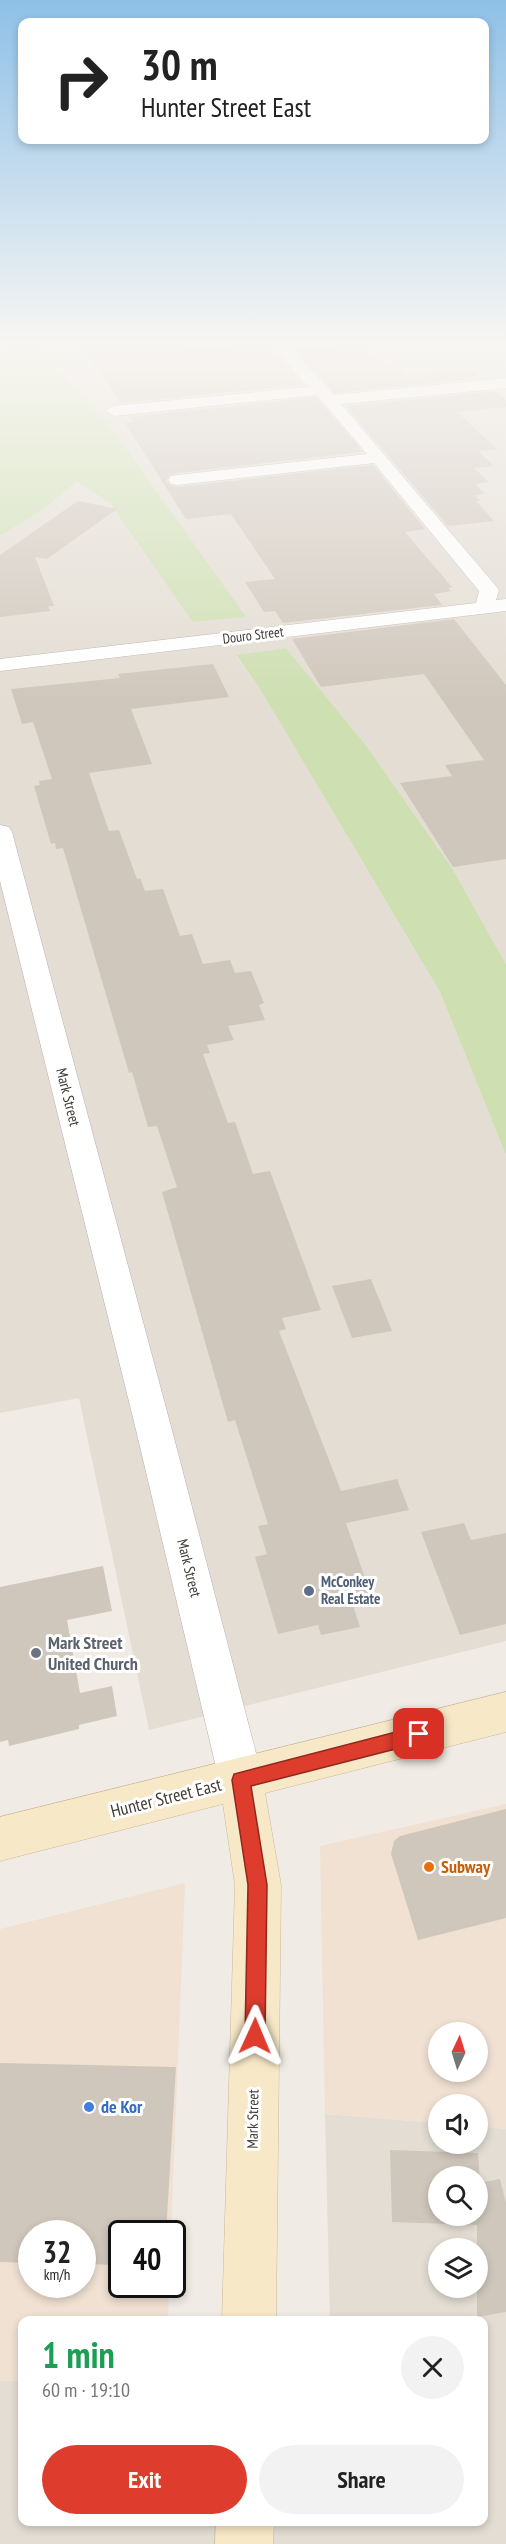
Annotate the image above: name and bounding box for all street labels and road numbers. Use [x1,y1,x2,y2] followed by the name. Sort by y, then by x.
[221,622,285,648] street label: Douro Street
[52,1066,85,1128] street label: Mark Street
[173,1537,206,1599] street label: Mark Street
[108,1773,224,1822] street label: Hunter Street East
[242,2089,263,2149] street label: Mark Street

